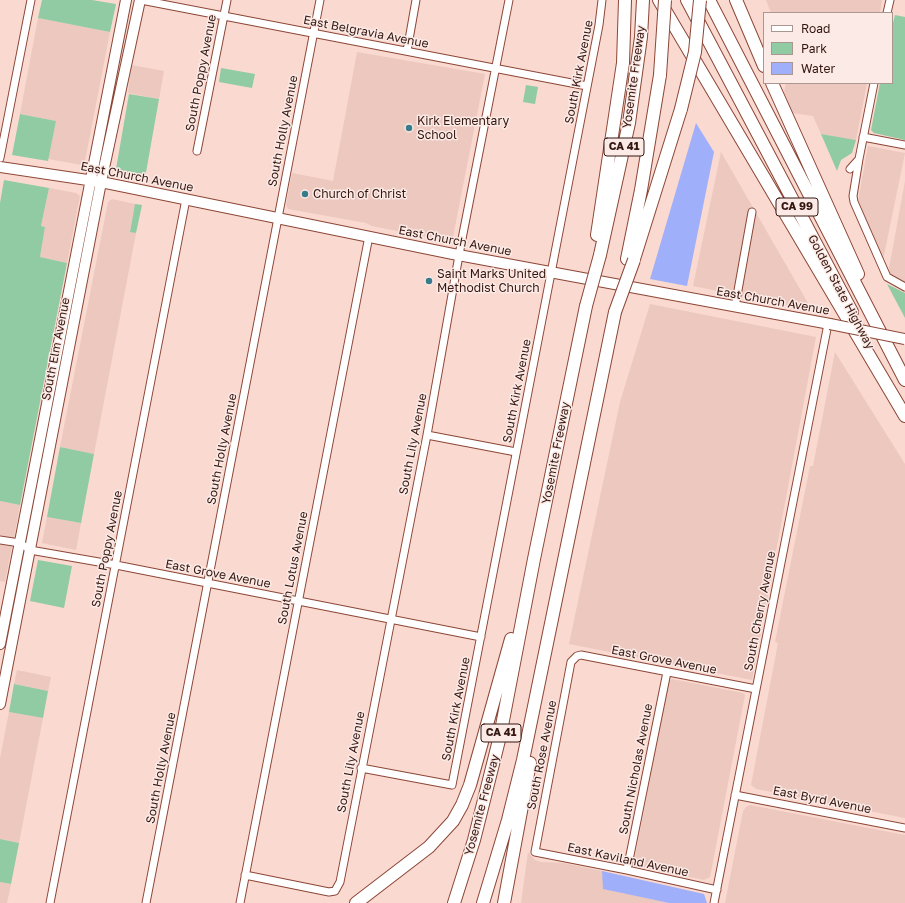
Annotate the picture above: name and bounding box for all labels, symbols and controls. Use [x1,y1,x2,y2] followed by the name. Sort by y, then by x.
[763,12,893,84] legend
[183,13,219,133] street label: South Poppy Avenue
[302,13,430,51] street label: East Belgravia Avenue
[562,19,596,125] street label: South Kirk Avenue
[801,21,830,36] text: Road
[620,24,648,130] street label: Yosemite Freeway
[801,41,827,56] text: Park
[801,61,835,76] text: Water
[265,74,301,188] street label: South Holly Avenue
[417,114,509,142] place label: Kirk Elementary School
[404,123,414,133] marker: Kirk Elementary School
[604,138,644,156] road number: CA 41
[79,159,195,195] street label: East Church Avenue
[313,187,406,201] place label: Church of Christ
[300,189,310,199] marker: Church of Christ
[776,198,818,216] road number: CA 99
[397,223,513,259] street label: East Church Avenue
[805,232,877,352] street label: Golden State Highway
[437,267,546,295] place label: Saint Marks United Methodist Church
[424,276,434,286] marker: Saint Marks United Methodist Church
[715,284,831,318] street label: East Church Avenue
[39,296,73,402] street label: South Elm Avenue
[500,338,534,444] street label: South Kirk Avenue
[204,392,240,506] street label: South Holly Avenue
[396,392,430,496] street label: South Lily Avenue
[539,401,573,505] street label: Yosemite Freeway
[89,489,125,609] street label: South Poppy Avenue
[275,510,311,626] street label: South Lotus Avenue
[741,550,779,672] street label: South Cherry Avenue
[164,557,272,591] street label: East Grove Avenue
[610,643,718,677] street label: East Grove Avenue
[439,656,473,762] street label: South Kirk Avenue
[524,699,560,811] street label: South Rose Avenue
[616,702,656,836] street label: South Nicholas Avenue
[334,710,368,814] street label: South Lily Avenue
[143,711,179,825] street label: South Holly Avenue
[481,724,521,742] road number: CA 41
[462,753,502,857] street label: Yosemite Freeway
[772,783,872,817] street label: East Byrd Avenue
[566,840,690,880] street label: East Kaviland Avenue

